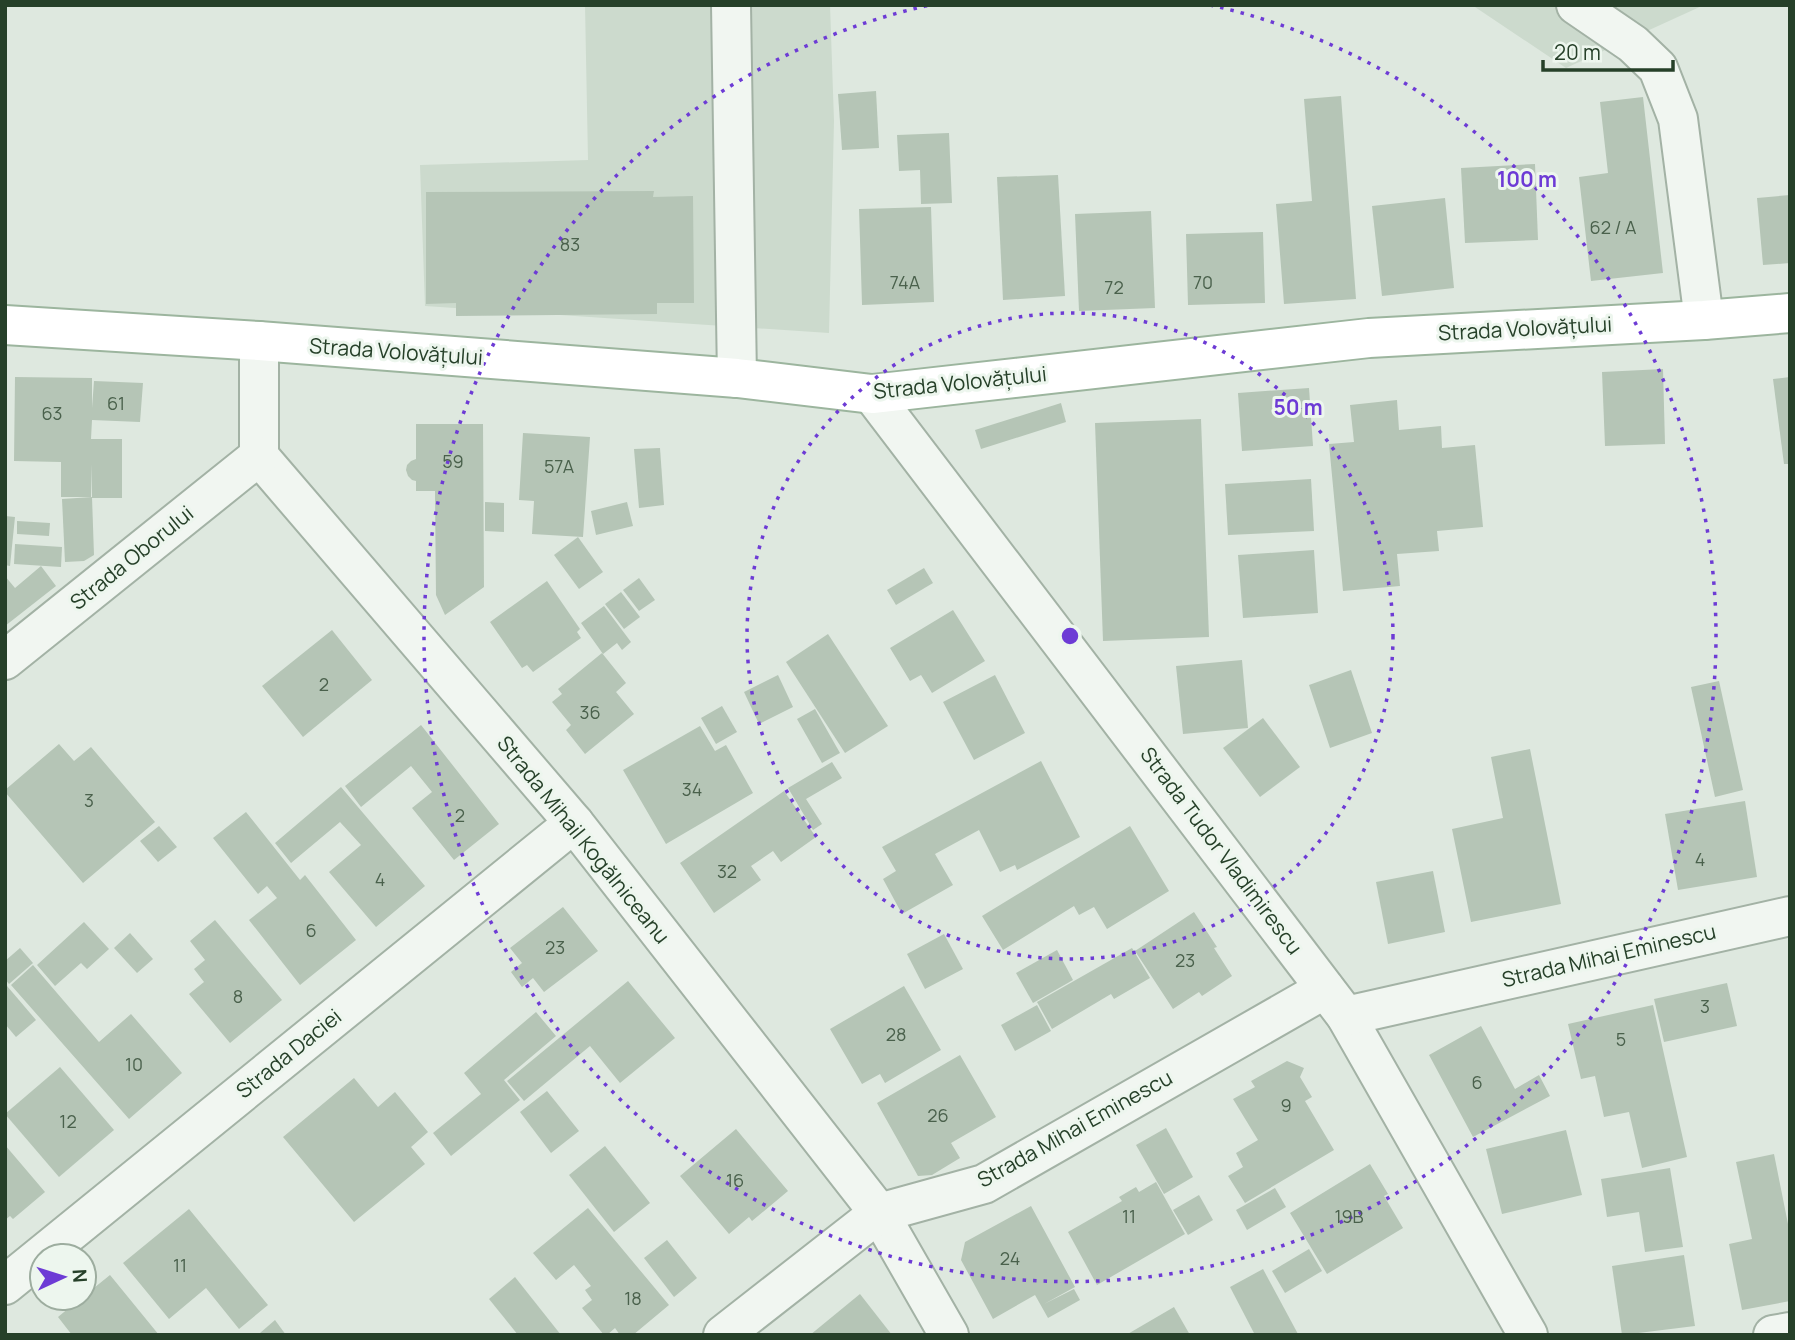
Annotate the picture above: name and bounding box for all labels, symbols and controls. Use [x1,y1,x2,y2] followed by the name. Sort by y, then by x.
[1543,28,1672,72] scale bar
[1554,38,1601,66] text: 20 m
[1497,165,1557,193] text: 100 m
[1589,215,1637,239] house number: 62 / A
[560,232,580,256] house number: 83
[890,270,921,294] house number: 74A
[1193,270,1213,294] house number: 70
[1104,275,1124,299] house number: 72
[1437,309,1613,347] street label: Strada Volovățului
[308,331,484,371] street label: Strada Volovățului
[872,359,1048,405] street label: Strada Volovățului
[107,391,125,415] house number: 61
[1273,393,1323,421] text: 50 m
[41,401,63,425] house number: 63
[442,449,464,473] house number: 59
[544,454,575,478] house number: 57A
[64,499,199,616] street label: Strada Oborului
[1058,624,1082,648] centre of rings
[319,672,329,696] house number: 2
[579,700,601,724] house number: 36
[491,730,676,949] street label: Strada Mihail Kogălniceanu
[1135,741,1309,960] street label: Strada Tudor Vladimirescu
[682,777,702,801] house number: 34
[84,788,94,812] house number: 3
[455,803,465,827] house number: 2
[1695,847,1705,871] house number: 4
[717,859,737,883] house number: 32
[375,867,385,891] house number: 4
[1499,917,1719,993] street label: Strada Mihai Eminescu
[305,918,317,942] house number: 6
[545,935,565,959] house number: 23
[1175,948,1195,972] house number: 23
[233,984,243,1008] house number: 8
[1700,994,1710,1018] house number: 3
[230,1002,347,1104] street label: Strada Daciei
[886,1022,906,1046] house number: 28
[1616,1027,1626,1051] house number: 5
[125,1052,143,1076] house number: 10
[972,1063,1177,1193] street label: Strada Mihai Eminescu
[1471,1070,1483,1094] house number: 6
[1280,1093,1292,1117] house number: 9
[927,1103,949,1127] house number: 26
[59,1109,77,1133] house number: 12
[726,1168,744,1192] house number: 16
[1122,1204,1136,1228] house number: 11
[1334,1204,1364,1228] house number: 19B
[28,1242,98,1312] north arrow
[1000,1246,1020,1270] house number: 24
[173,1253,187,1277] house number: 11
[67,1268,93,1284] text: N
[624,1286,642,1310] house number: 18

